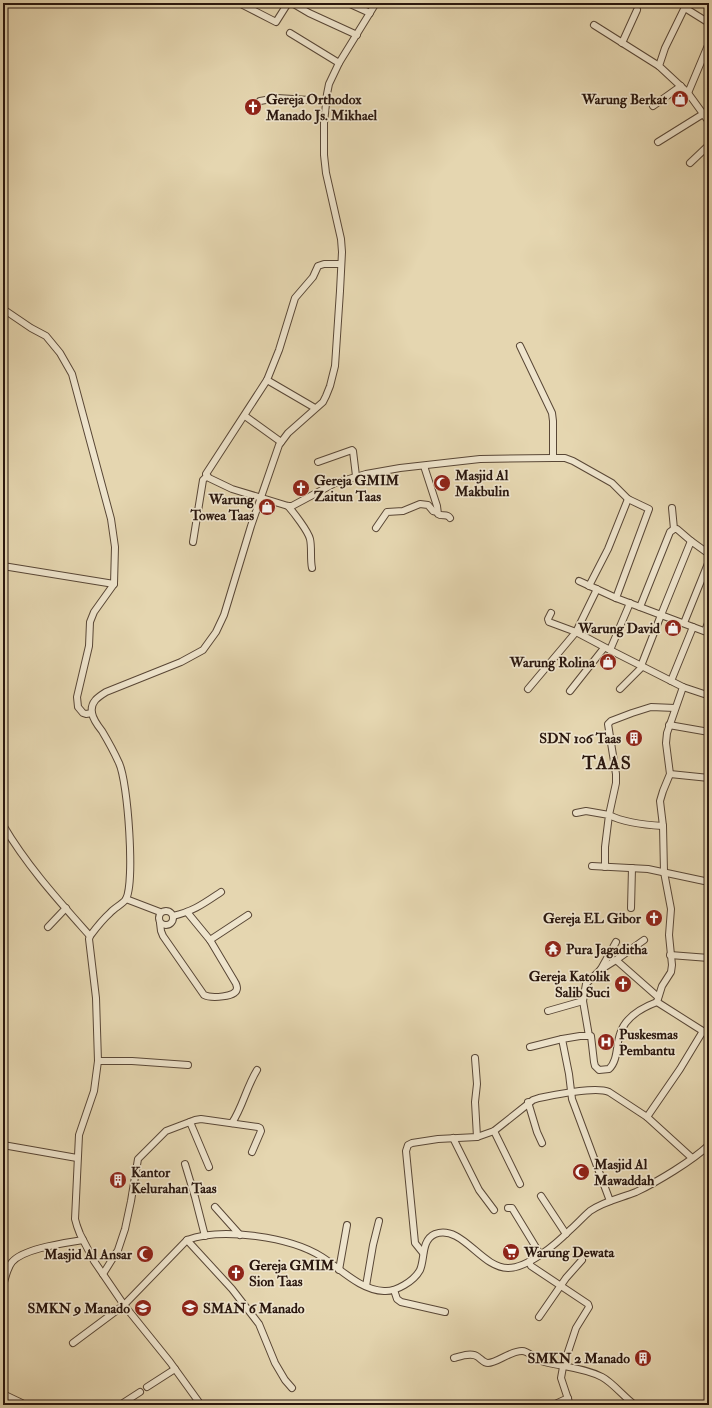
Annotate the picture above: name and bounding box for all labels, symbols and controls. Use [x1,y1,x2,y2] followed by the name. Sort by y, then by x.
[670,89,690,109] shop icon: Warung Berkat
[265,91,377,125] place label: Gereja Orthodox Manado Js. Mikhael
[581,91,667,109] place label: Warung Berkat
[243,97,263,117] church icon: Gereja Orthodox Manado Js. Mikhael
[454,467,510,500] place label: Masjid Al Makbulin
[314,472,400,505] place label: Gereja GMIM Zaitun Taas
[432,473,452,493] mosque icon: Masjid Al Makbulin
[291,478,311,498] church icon: Gereja GMIM Zaitun Taas
[190,491,255,524] place label: Warung Towea Taas
[257,497,277,517] shop icon: Warung Towea Taas
[663,618,683,638] shop icon: Warung David
[577,620,660,638] place label: Warung David
[598,652,618,672] shop icon: Warung Rolina
[509,654,596,672] place label: Warung Rolina
[624,728,644,748] building icon: SDN 106 Taas
[539,730,621,747] place label: SDN 106 Taas
[581,752,632,775] district label: TAAS
[644,908,664,928] church icon: Gereja EL Gibor
[543,910,642,927] place label: Gereja EL Gibor
[543,939,563,959] temple icon: Pura Jagaditha
[566,941,649,959] place label: Pura Jagaditha
[529,968,610,1001] place label: Gereja Katolik Salib Suci
[613,974,633,994] church icon: Gereja Katolik Salib Suci
[619,1026,678,1059] place label: Puskesmas Pembantu
[596,1032,616,1052] hospital icon: Puskesmas Pembantu
[593,1156,655,1189] place label: Masjid Al Mawaddah
[571,1162,591,1182] mosque icon: Masjid Al Mawaddah
[131,1164,217,1197] place label: Kantor Kelurahan Taas
[108,1170,128,1190] building icon: Kantor Kelurahan Taas
[501,1242,521,1262] supermarket icon: Warung Dewata
[135,1244,155,1264] mosque icon: Masjid Al Ansar
[523,1244,615,1262] place label: Warung Dewata
[43,1246,133,1263] place label: Masjid Al Ansar
[249,1257,335,1290] place label: Gereja GMIM Sion Taas
[226,1263,246,1283] church icon: Gereja GMIM Sion Taas
[133,1298,153,1318] school or university icon: SMKN 9 Manado
[180,1298,200,1318] school or university icon: SMAN 6 Manado
[27,1300,130,1317] place label: SMKN 9 Manado
[203,1300,305,1317] place label: SMAN 6 Manado
[633,1348,653,1368] building icon: SMKN 2 Manado
[528,1350,630,1367] place label: SMKN 2 Manado

